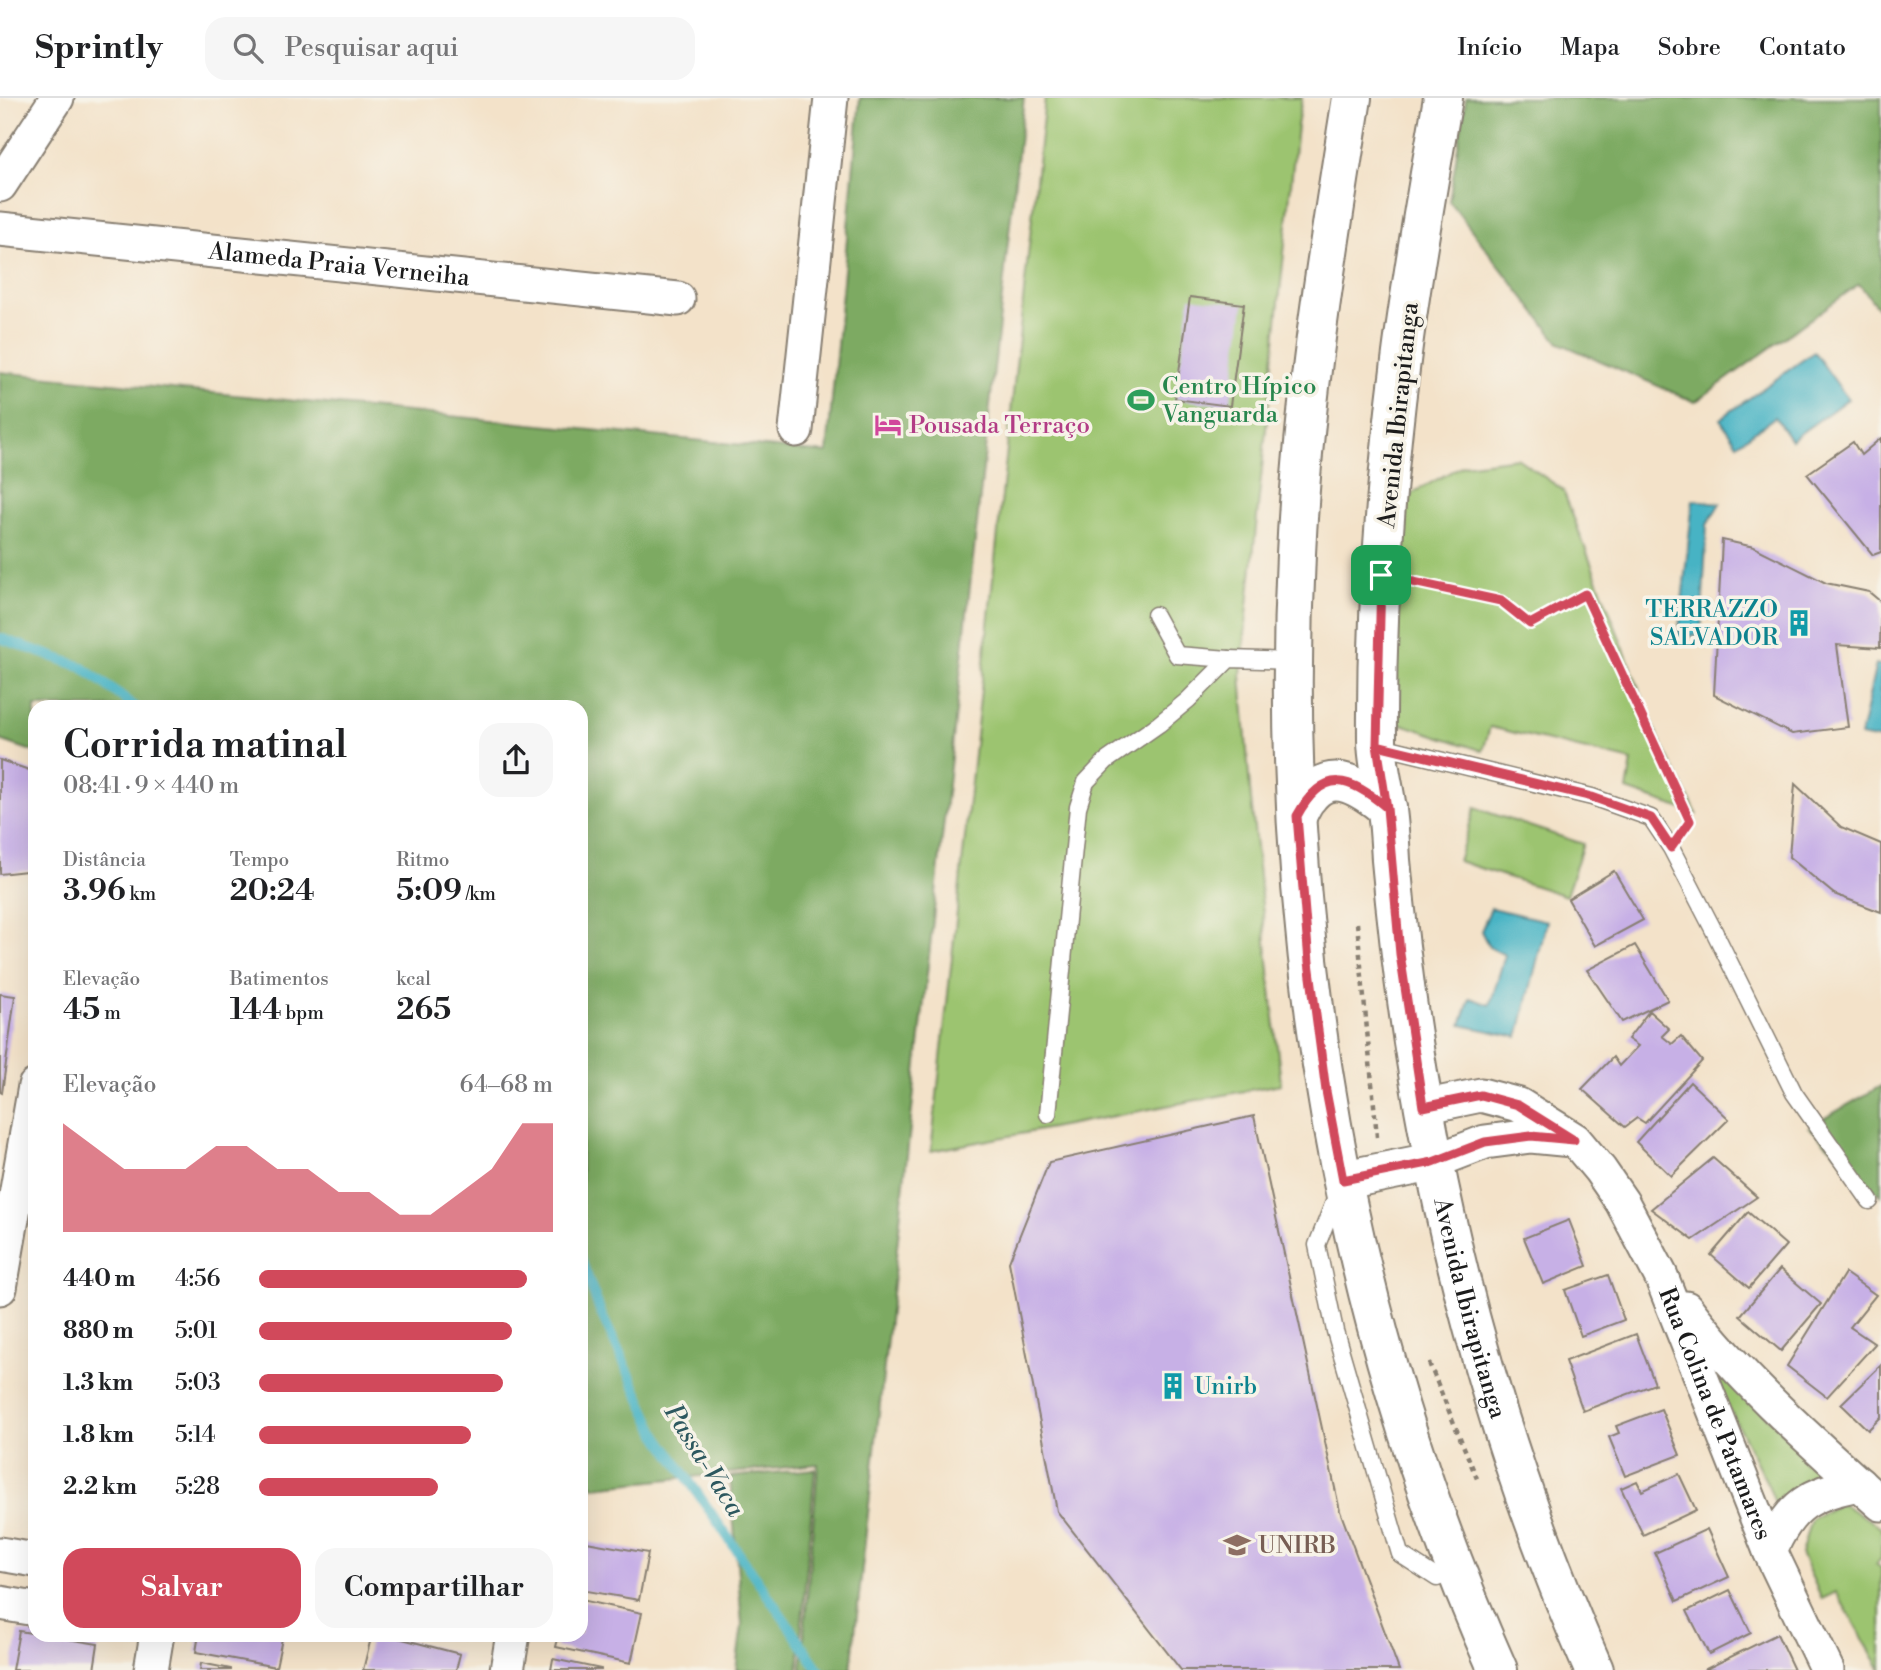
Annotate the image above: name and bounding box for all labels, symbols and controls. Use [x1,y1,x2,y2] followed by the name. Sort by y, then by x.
[205,17,695,80] search box
[35,28,163,69] text: Sprintly
[229,29,267,67] icon: search
[285,32,459,64] text: Pesquisar aqui
[1458,33,1522,63] text: Início
[1560,33,1620,63] text: Mapa
[1658,33,1721,63] text: Sobre
[1759,33,1846,63] text: Contato
[206,237,472,293] street label: Alameda Praia Verneiha
[1372,300,1426,530] street label: Avenida Ibirapitanga
[1161,372,1316,430] place label: Centro Hípico Vanguarda
[1126,385,1156,415] sports icon: Centro Hípico Vanguarda
[873,410,903,440] hotel icon: Pousada Terraço
[909,411,1090,441] place label: Pousada Terraço
[1351,545,1411,605] pin
[1362,556,1400,594] icon: arrive
[1645,595,1779,653] place label: TERRAZZO SALVADOR
[1784,608,1814,638] building icon: TERRAZZO SALVADOR
[63,722,347,769] text: Corrida matinal
[479,723,553,797] button: share
[63,772,239,800] text: 08:41 · 9 × 440 m
[63,848,146,872] text: Distância
[230,848,289,872] text: Tempo
[396,848,450,872] text: Ritmo
[63,872,126,910] text: 3.96
[230,872,315,910] text: 20:24
[396,872,462,910] text: 5:09
[126,882,156,906] text: km
[462,882,496,906] text: /km
[63,967,140,991] text: Elevação
[230,967,329,991] text: Batimentos
[396,967,431,991] text: kcal
[63,991,100,1029] text: 45
[230,991,282,1029] text: 144
[396,991,451,1029] text: 265
[100,1001,121,1025] text: m
[282,1001,324,1025] text: bpm
[63,1071,156,1099] text: Elevação
[460,1071,553,1099] text: 64–68 m
[1426,1194,1513,1423] street label: Avenida Ibirapitanga
[63,1265,136,1293] text: 440 m
[175,1265,221,1293] text: 4:56
[1651,1283,1778,1544] street label: Rua Colina de Patamares
[63,1317,134,1345] text: 880 m
[175,1317,217,1345] text: 5:01
[63,1369,133,1397] text: 1.3 km
[175,1369,221,1397] text: 5:03
[1158,1371,1188,1401] building icon: Unirb
[1194,1372,1257,1402] place label: Unirb
[657,1398,752,1523] water label: Passa-Vaca
[63,1421,134,1449] text: 1.8 km
[175,1421,216,1449] text: 5:14
[63,1473,137,1501] text: 2.2 km
[175,1473,220,1501] text: 5:28
[1222,1530,1252,1560] school or university icon: UNIRB
[1258,1531,1336,1561] place label: UNIRB
[63,1548,301,1628] button: Salvar
[315,1548,553,1628] button: Compartilhar

